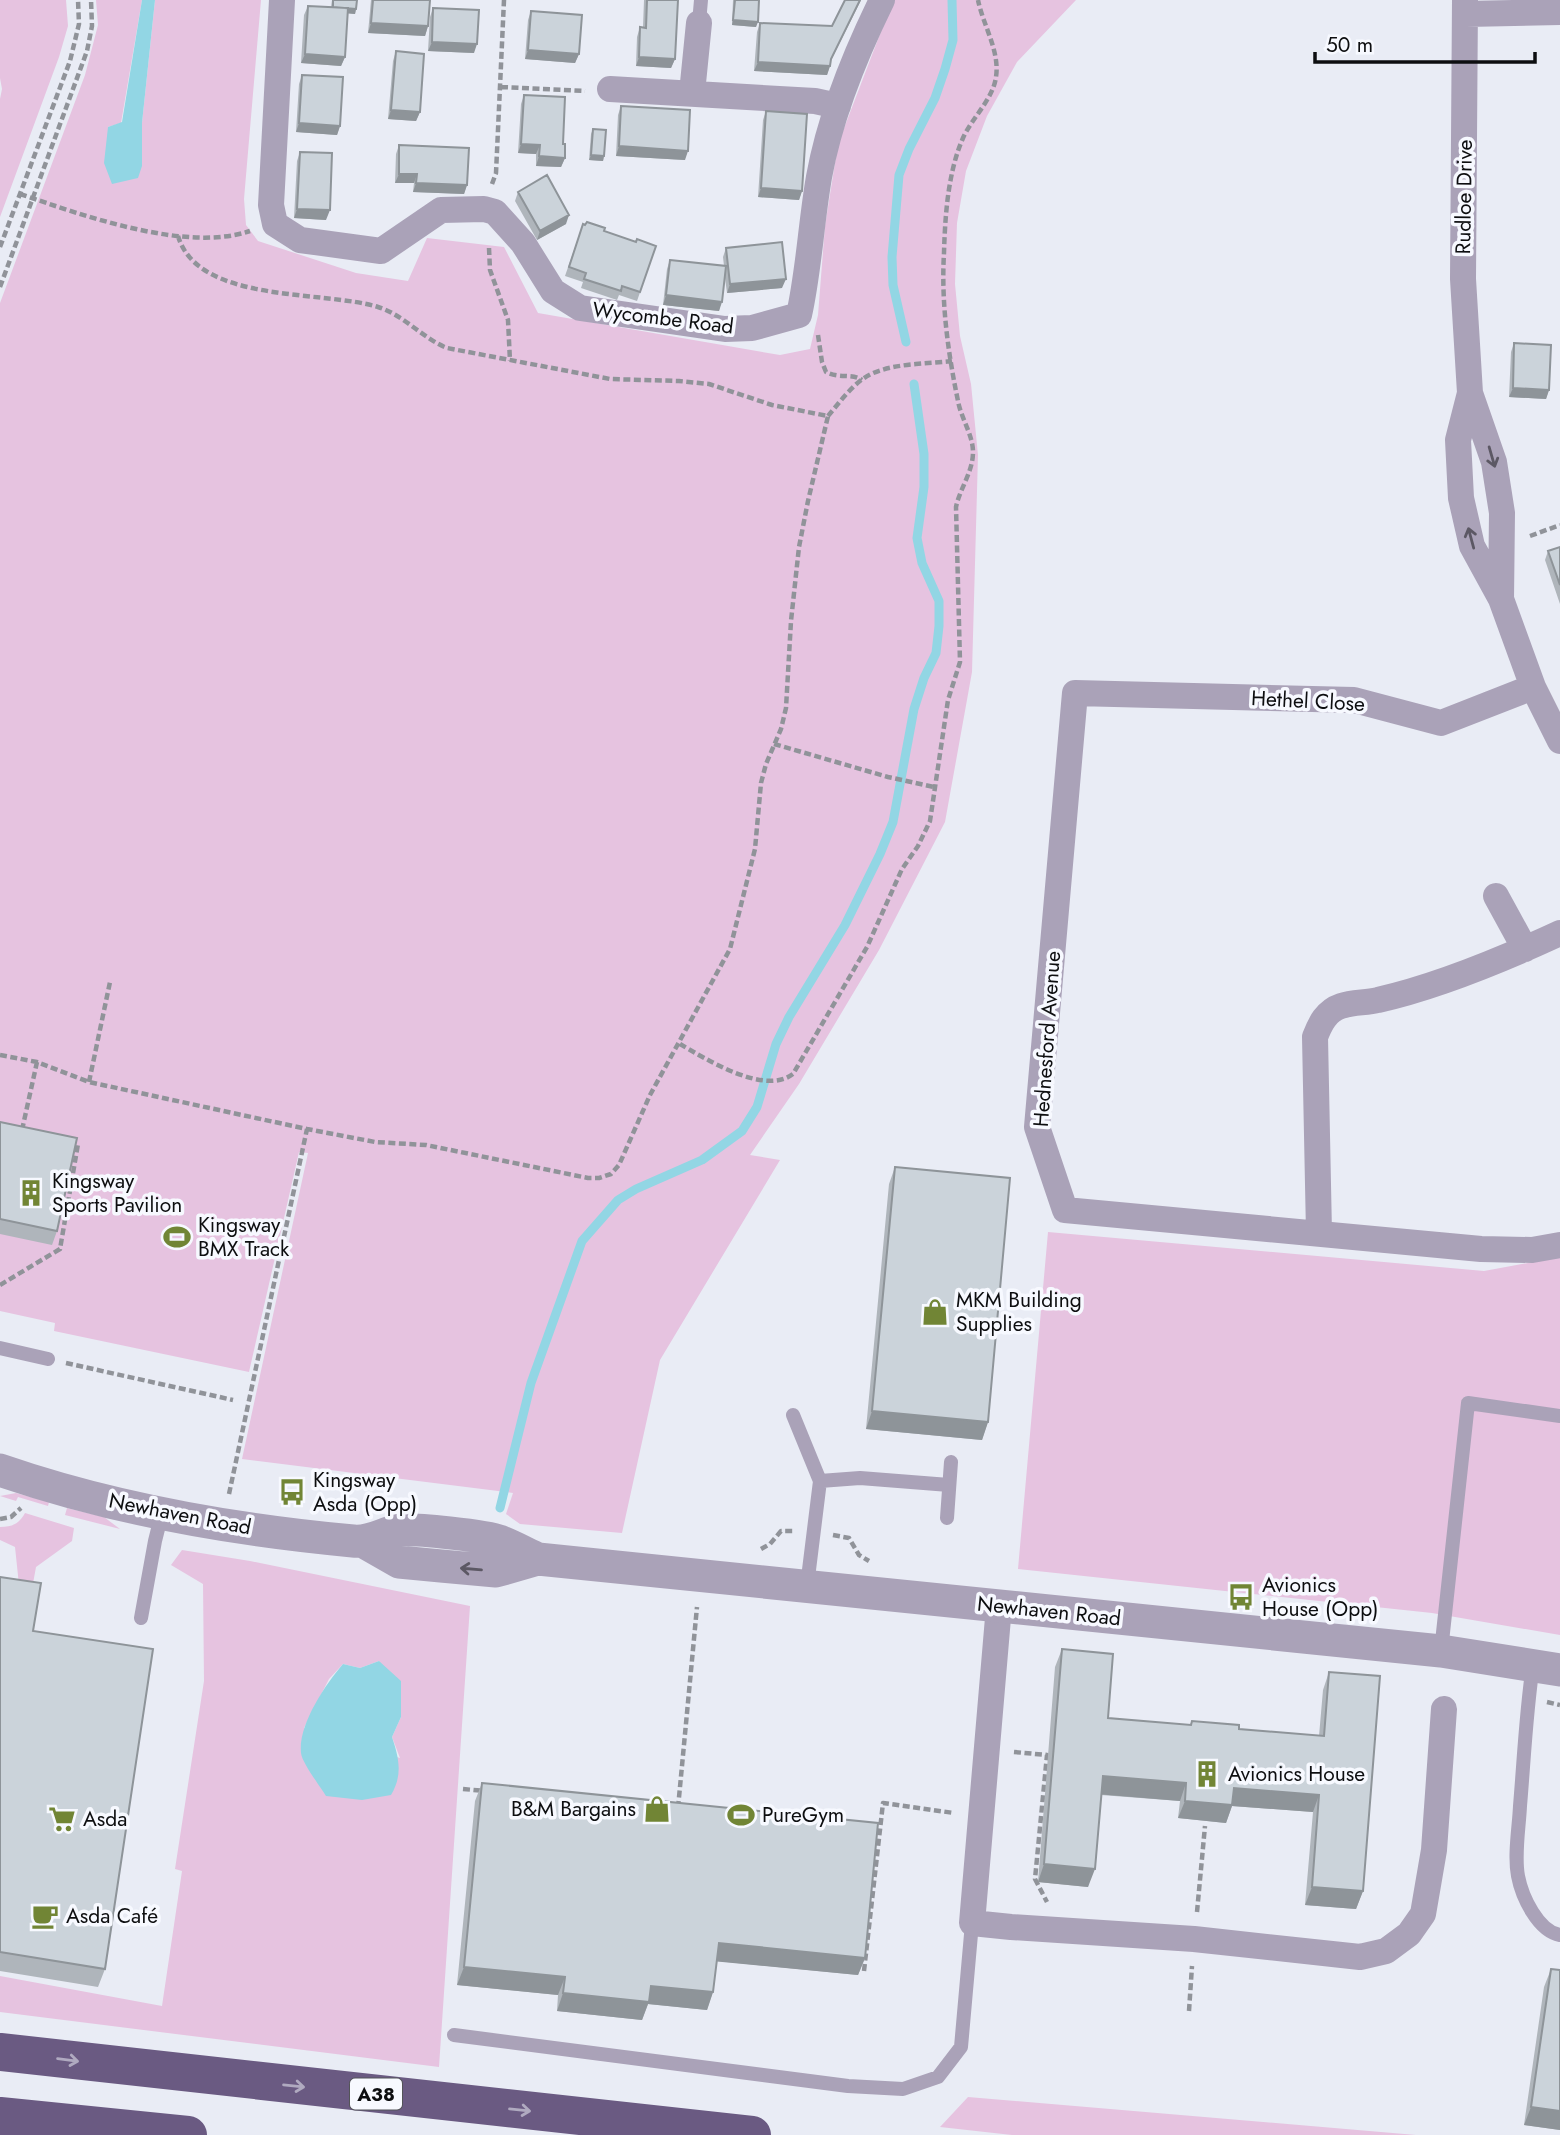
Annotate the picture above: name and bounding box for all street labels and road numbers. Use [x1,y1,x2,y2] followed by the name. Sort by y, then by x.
[1448,139,1480,255] street label: Rudloe Drive
[591,294,735,342] street label: Wycombe Road
[1250,683,1366,719] street label: Hethel Close
[1026,950,1068,1128] street label: Hednesford Avenue
[106,1485,254,1543] street label: Newhaven Road
[976,1589,1122,1633] street label: Newhaven Road
[350,2078,402,2110] road number: A38

